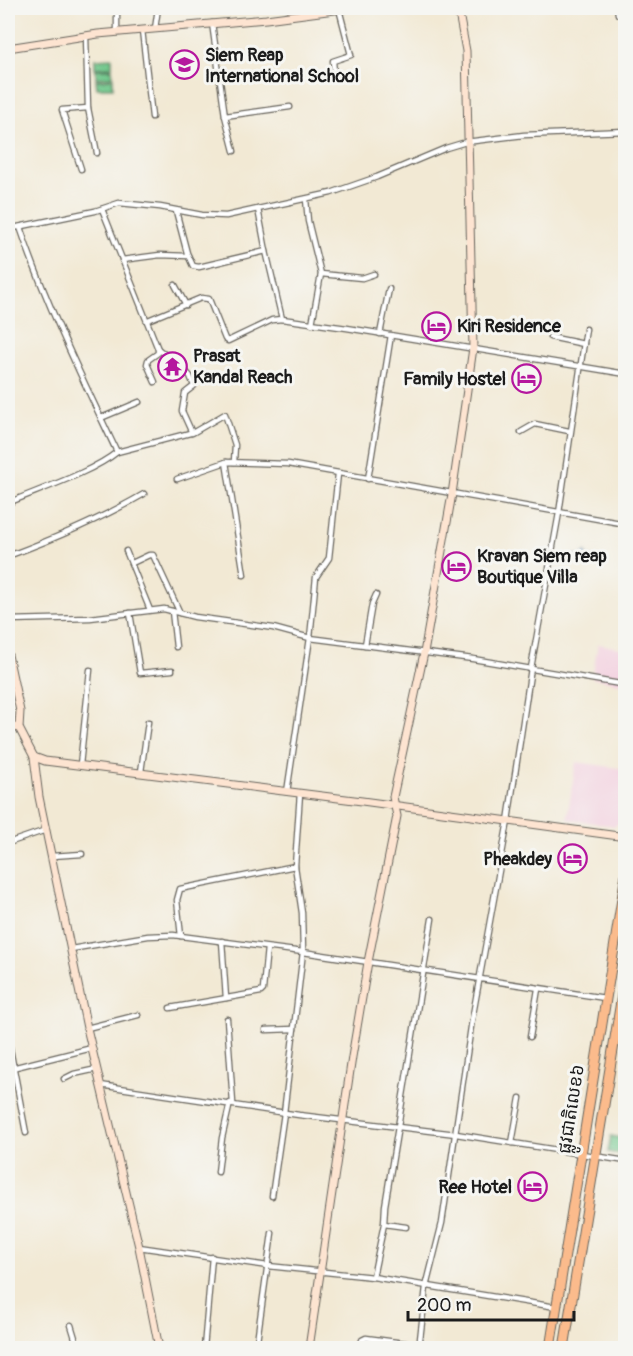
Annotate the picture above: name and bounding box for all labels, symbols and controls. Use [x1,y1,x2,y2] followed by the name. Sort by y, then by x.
[205,44,359,88] place label: Siem Reap International School
[168,49,200,81] school or university icon: Siem Reap International School
[420,310,452,342] hotel icon: Kiri Residence
[457,315,562,338] place label: Kiri Residence
[193,345,293,389] place label: Prasat Kandal Reach
[156,350,188,382] temple icon: Prasat Kandal Reach
[511,363,543,395] hotel icon: Family Hostel
[403,368,506,391] place label: Family Hostel
[477,545,607,589] place label: Kravan Siem reap Boutique Villa
[440,550,472,582] hotel icon: Kravan Siem reap Boutique Villa
[557,843,589,875] hotel icon: Pheakdey
[483,848,552,871] place label: Pheakdey
[553,1063,594,1156] street label: ផ្លូវជាតិលេខ៦
[517,1171,549,1203] hotel icon: Ree Hotel
[438,1176,512,1199] place label: Ree Hotel
[408,1284,574,1322] scale bar
[417,1294,472,1317] text: 200 m

